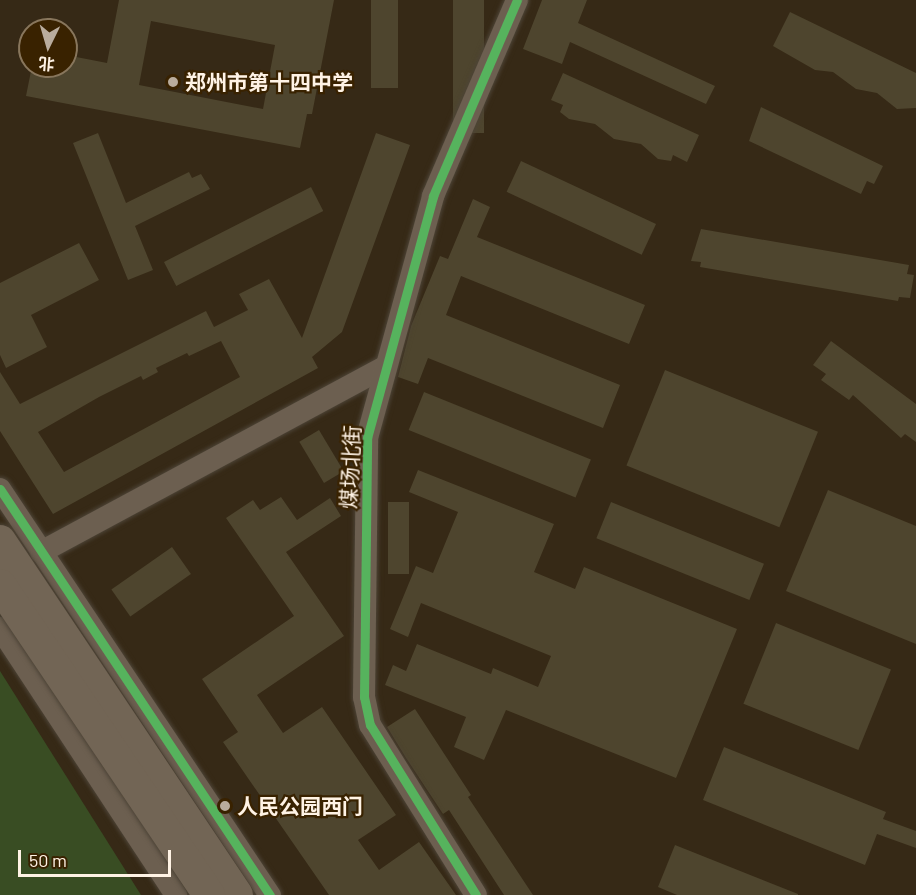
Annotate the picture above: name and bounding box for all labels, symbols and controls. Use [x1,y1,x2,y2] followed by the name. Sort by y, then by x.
[18,18,78,78] north arrow
[38,54,55,75] text: 北
[185,69,353,95] place label: 郑州市第十四中学
[166,75,180,89] marker: 郑州市第十四中学
[335,424,365,510] street label: 煤场北街
[237,793,363,819] place label: 人民公园西门
[218,799,232,813] marker: 人民公园西门
[21,838,174,876] scale bar
[29,849,67,871] text: 50 m

